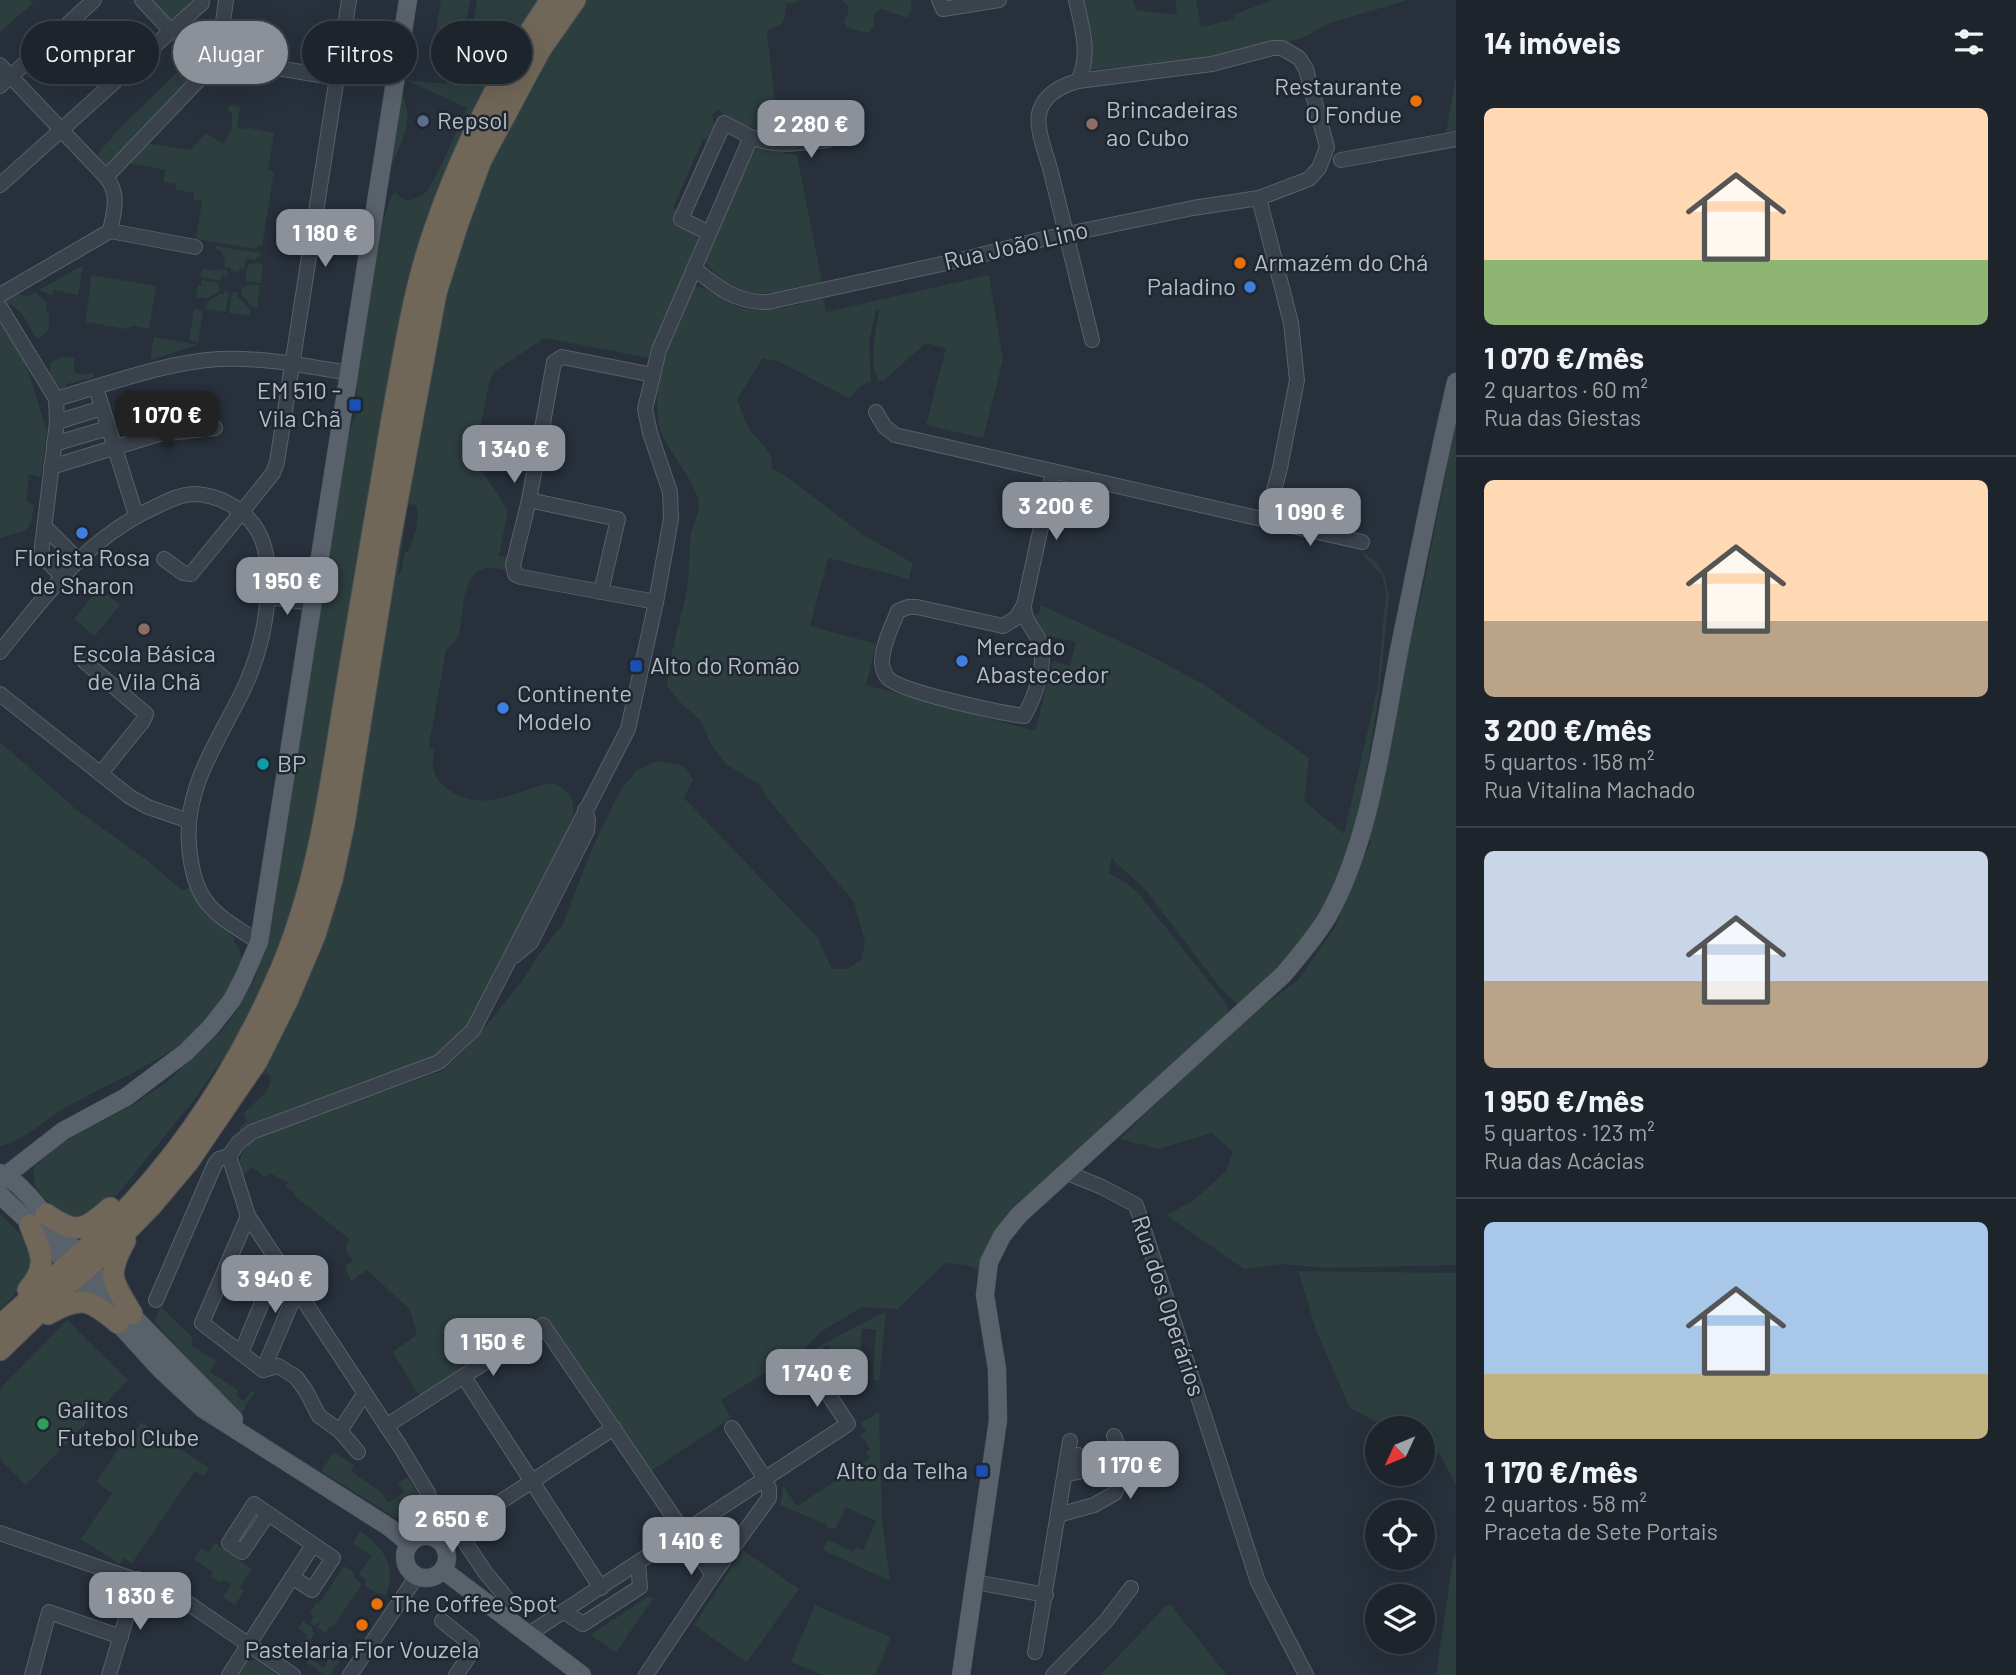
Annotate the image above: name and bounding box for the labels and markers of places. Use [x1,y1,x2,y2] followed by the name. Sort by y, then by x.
[1274,71,1402,128] place label: Restaurante O Fondue
[1408,93,1424,109] marker: Restaurante O Fondue
[1106,94,1238,151] place label: Brincadeiras ao Cubo
[746,100,876,160] pin: 2 280 €
[437,105,508,134] place label: Repsol
[415,113,431,129] marker: Repsol
[1084,116,1100,132] marker: Brincadeiras ao Cubo
[260,210,390,269] pin: 1 180 €
[1254,247,1428,276] place label: Armazém do Chá
[1232,255,1248,271] marker: Armazém do Chá
[1147,271,1236,300] place label: Paladino
[1242,279,1258,295] marker: Paladino
[257,375,341,432] place label: EM 510 - Vila Chã
[102,392,232,451] pin: 1 070 €
[347,397,363,413] marker: EM 510 - Vila Chã
[449,426,579,485] pin: 1 340 €
[991,482,1121,542] pin: 3 200 €
[1245,489,1375,548] pin: 1 090 €
[74,525,90,541] marker: Florista Rosa de Sharon
[14,542,150,599] place label: Florista Rosa de Sharon
[222,558,352,617] pin: 1 950 €
[136,621,152,637] marker: Escola Básica de Vila Chã
[976,631,1109,688] place label: Mercado Abastecedor
[72,638,216,695] place label: Escola Básica de Vila Chã
[650,650,800,679] place label: Alto do Romão
[954,653,970,669] marker: Mercado Abastecedor
[628,658,644,674] marker: Alto do Romão
[517,678,632,735] place label: Continente Modelo
[495,700,511,716] marker: Continente Modelo
[277,748,306,777] place label: BP
[255,756,271,772] marker: BP
[210,1256,340,1315] pin: 3 940 €
[428,1318,558,1378] pin: 1 150 €
[752,1350,882,1409] pin: 1 740 €
[57,1394,199,1451] place label: Galitos Futebol Clube
[35,1416,51,1432] marker: Galitos Futebol Clube
[1065,1442,1195,1501] pin: 1 170 €
[836,1455,968,1484] place label: Alto da Telha
[974,1463,990,1479] marker: Alto da Telha
[387,1496,517,1555] pin: 2 650 €
[626,1518,756,1577] pin: 1 410 €
[75,1572,205,1632] pin: 1 830 €
[391,1588,558,1617] place label: The Coffee Spot
[369,1596,385,1612] marker: The Coffee Spot
[354,1617,370,1633] marker: Pastelaria Flor Vouzela
[245,1634,479,1663] place label: Pastelaria Flor Vouzela

